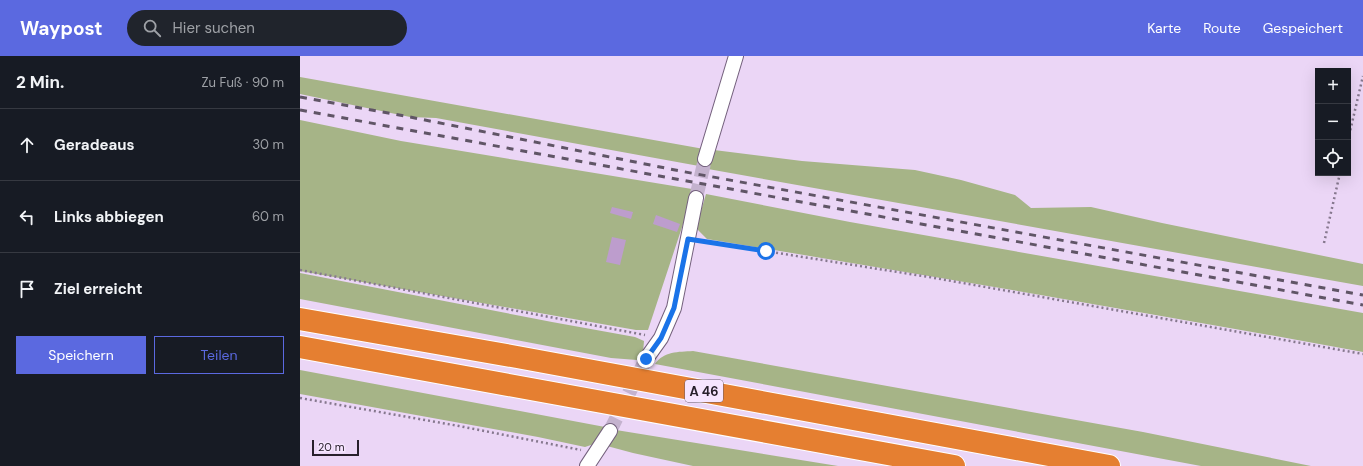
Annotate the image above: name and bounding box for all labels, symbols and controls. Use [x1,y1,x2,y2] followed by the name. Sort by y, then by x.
[127,10,407,46] search box
[20,16,103,41] text: Waypost
[141,17,163,39] icon: search
[173,18,255,38] text: Hier suchen
[1147,19,1181,37] text: Karte
[1203,19,1241,37] text: Route
[1263,19,1343,37] text: Gespeichert
[1315,68,1351,176] map controls
[1315,68,1351,104] button: +
[16,71,64,93] text: 2 Min.
[202,74,284,91] text: Zu Fuß · 90 m
[1315,104,1351,140] button: −
[16,134,38,156] icon: ahead
[54,135,135,155] text: Geradeaus
[252,136,284,153] text: 30 m
[1315,140,1351,176] button: locate
[16,206,38,228] icon: left
[54,207,164,227] text: Links abbiegen
[252,208,284,225] text: 60 m
[757,242,775,260] route start
[16,278,38,300] icon: arrive
[54,279,143,299] text: Ziel erreicht
[16,336,146,374] button: Speichern
[154,336,284,374] button: Teilen
[637,350,655,368] route end
[685,380,723,402] road number: A 46
[312,438,359,457] scale bar
[318,440,344,454] text: 20 m

